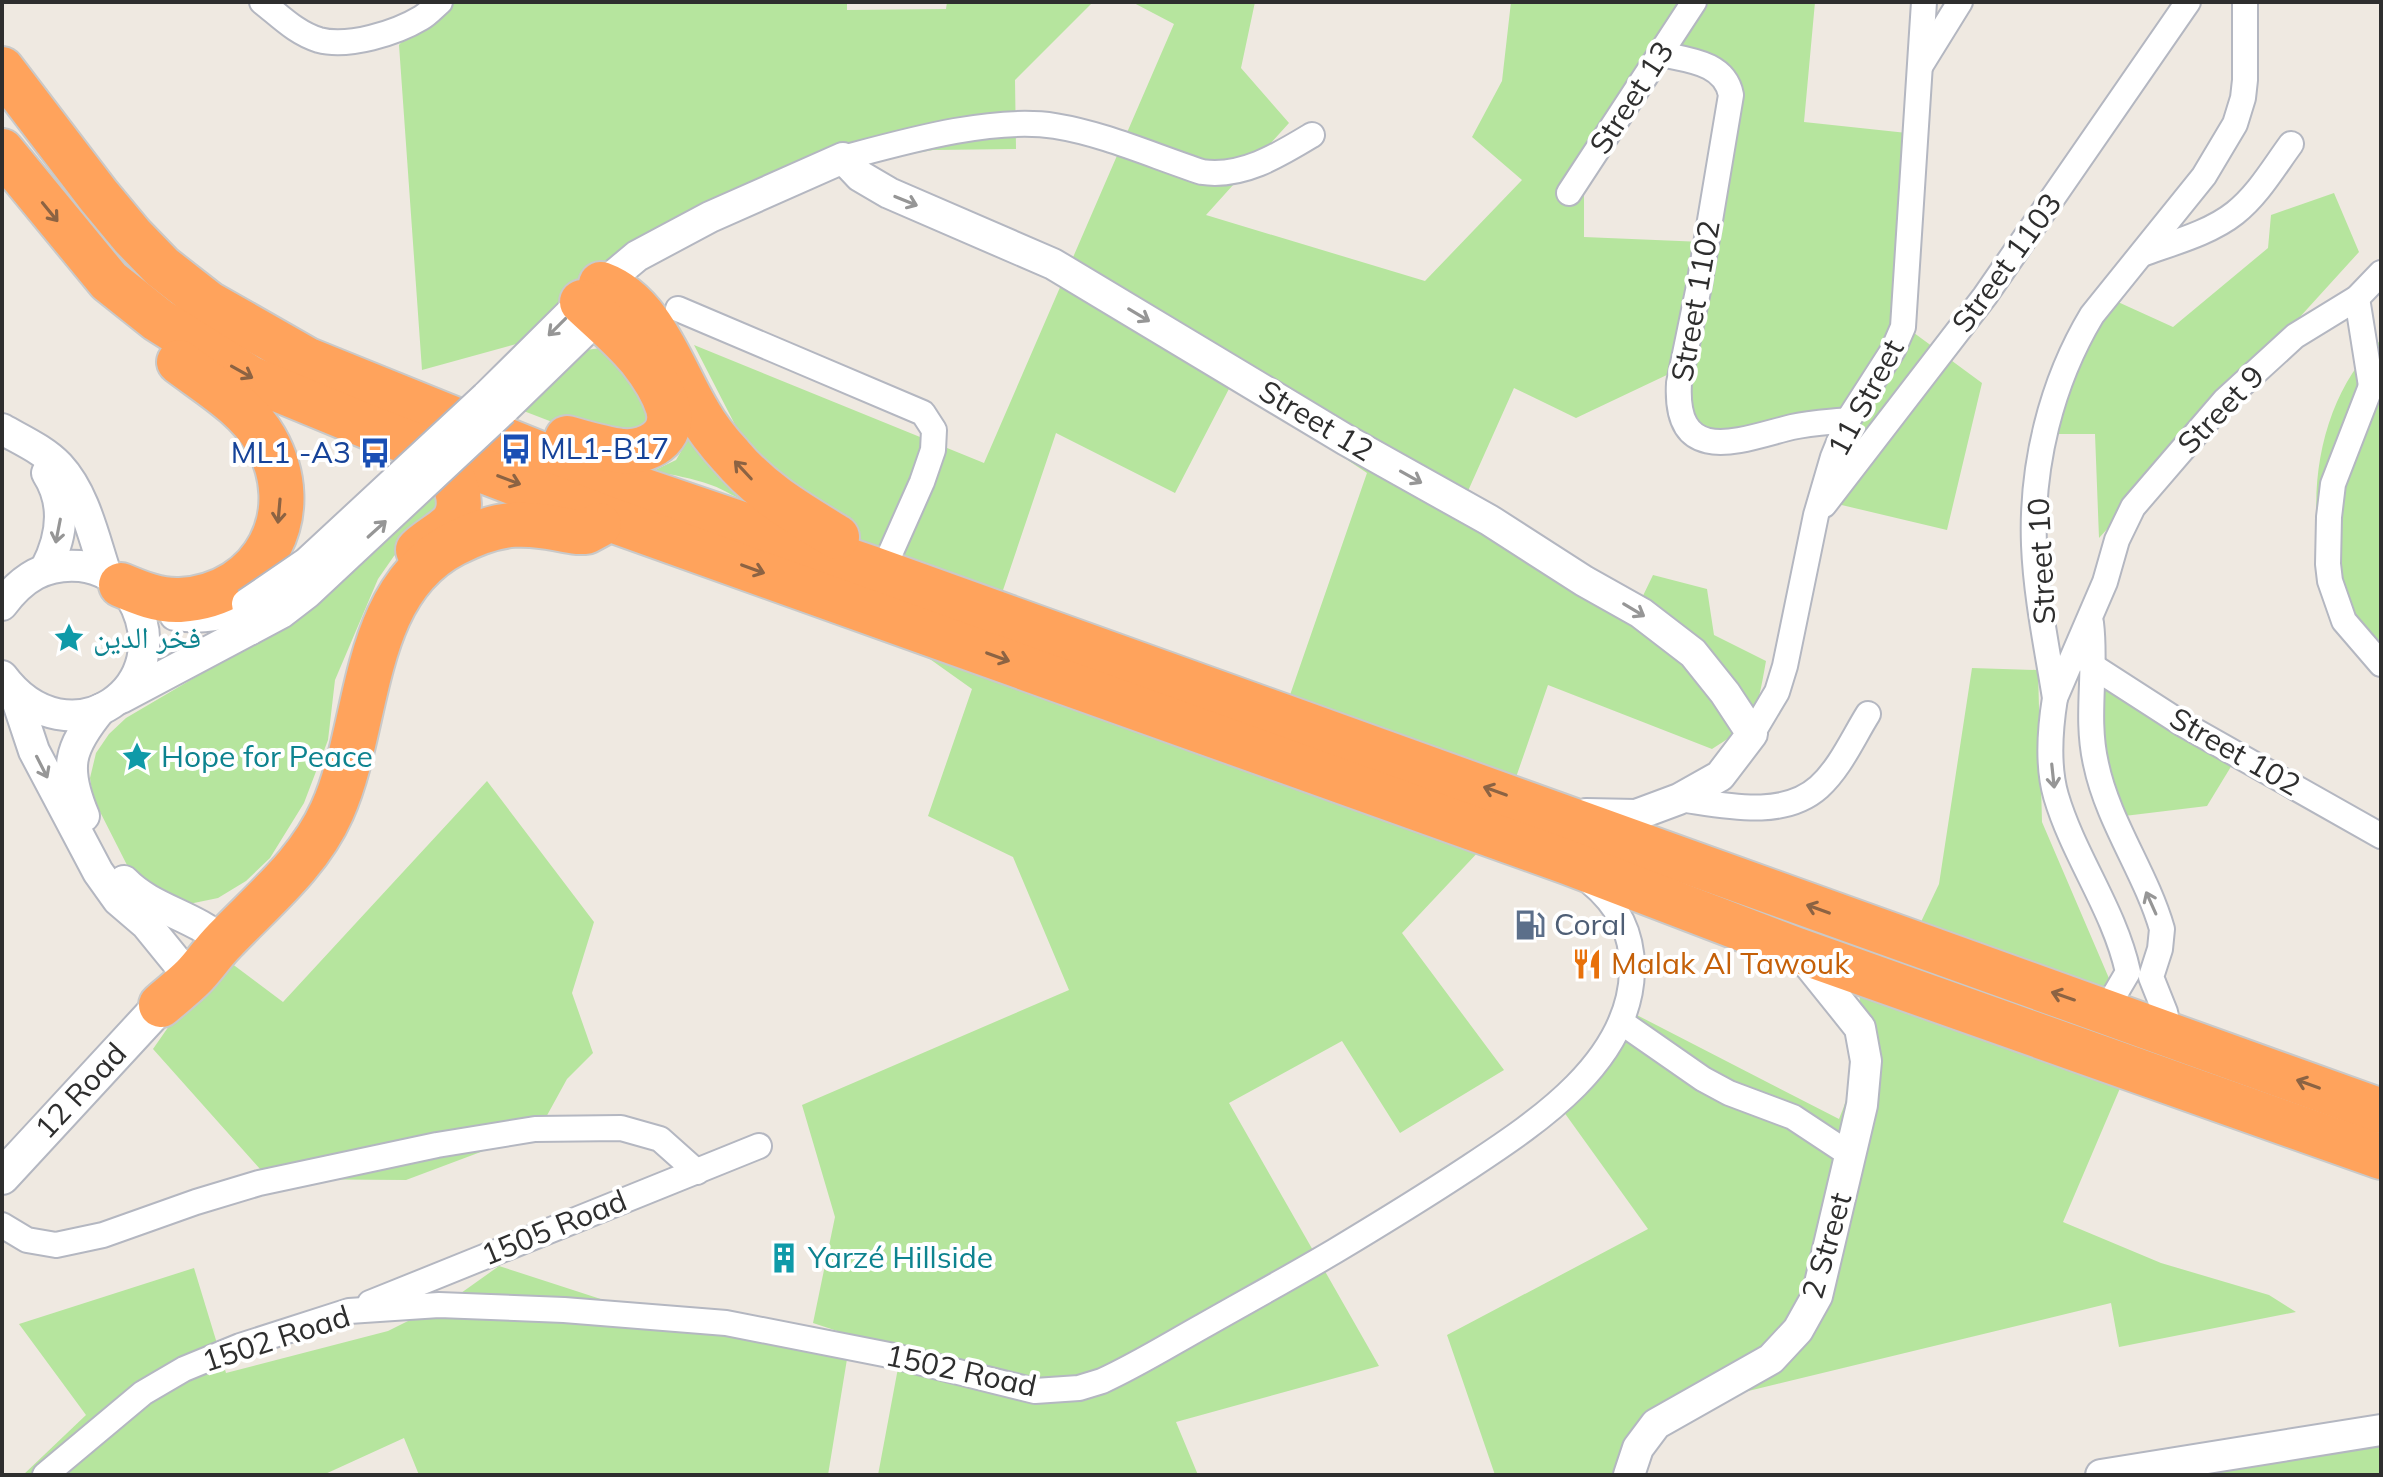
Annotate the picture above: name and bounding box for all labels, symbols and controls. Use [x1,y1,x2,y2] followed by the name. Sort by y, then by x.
[1581,34,1682,161] street label: Street 13
[1943,185,2069,339] street label: Street 1103
[893,194,918,209] one-way arrow
[42,201,59,222] one-way arrow
[1662,217,1728,384] street label: Street 1102
[1127,307,1150,323] one-way arrow
[548,317,567,336] one-way arrow
[1819,333,1912,462] street label: 11 Street
[2169,357,2272,462] street label: Street 9
[230,365,253,381] one-way arrow
[1252,371,1381,469] street label: Street 12
[540,429,669,467] place label: ML1-B17
[499,432,533,466] bus stop icon: ML1-B17
[231,433,351,471] place label: ML1 -A3
[358,436,392,470] bus stop icon: ML1 -A3
[734,460,753,480] one-way arrow
[1398,470,1422,485] one-way arrow
[496,474,521,489] one-way arrow
[271,497,286,524] one-way arrow
[2019,497,2063,625] street label: Street 10
[50,518,65,544] one-way arrow
[367,520,387,539] one-way arrow
[740,563,765,578] one-way arrow
[1622,602,1645,618] one-way arrow
[93,618,201,656] place label: فخر الدين
[52,621,86,655] place icon: فخر الدين
[985,651,1010,666] one-way arrow
[2163,698,2308,804] street label: Street 102
[161,737,373,775] place label: Hope for Peace
[120,740,154,774] place icon: Hope for Peace
[35,755,50,779] one-way arrow
[2046,762,2061,789] one-way arrow
[1483,783,1508,797] one-way arrow
[2143,892,2158,916] one-way arrow
[1806,901,1831,915] one-way arrow
[1554,905,1626,943] place label: Coral
[1513,908,1547,942] fuel station icon: Coral
[1611,944,1850,982] place label: Malak Al Tawouk
[1570,947,1604,981] restaurant icon: Malak Al Tawouk
[2051,988,2076,1002] one-way arrow
[26,1034,134,1146] street label: 12 Road
[2296,1076,2321,1091] one-way arrow
[475,1181,632,1273] street label: 1505 Road
[1793,1188,1859,1303] street label: 2 Street
[807,1238,993,1276] place label: Yarzé Hillside
[767,1241,801,1275] building icon: Yarzé Hillside
[197,1296,355,1380] street label: 1502 Road
[882,1335,1040,1405] street label: 1502 Road

